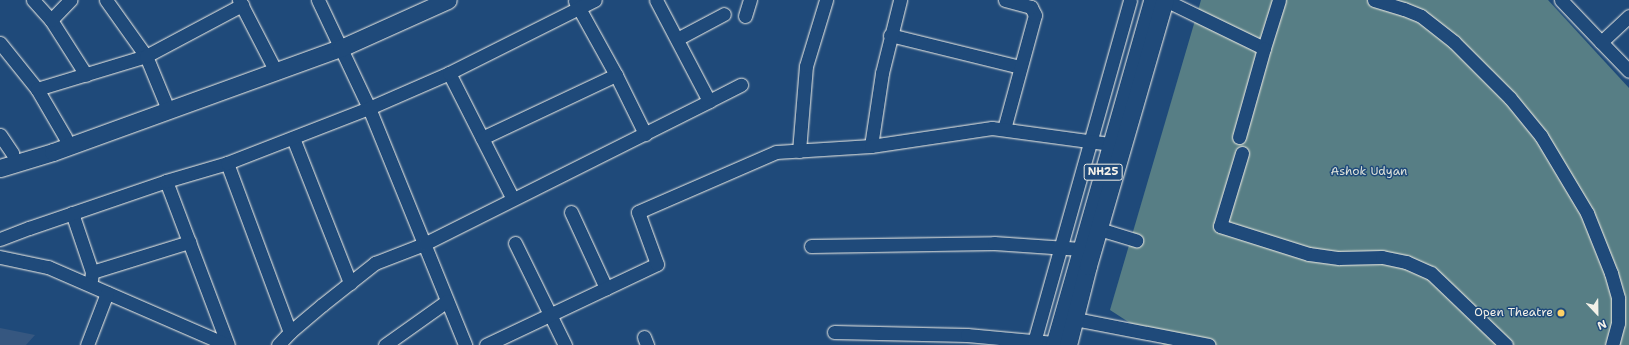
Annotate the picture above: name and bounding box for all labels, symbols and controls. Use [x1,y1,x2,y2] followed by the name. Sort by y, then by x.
[1083,163,1123,181] road number: NH25
[1331,165,1407,179] park label: Ashok Udyan
[1577,293,1617,333] north arrow
[1474,306,1553,320] place label: Open Theatre
[1556,308,1566,318] marker: Open Theatre
[1595,316,1609,333] text: N

